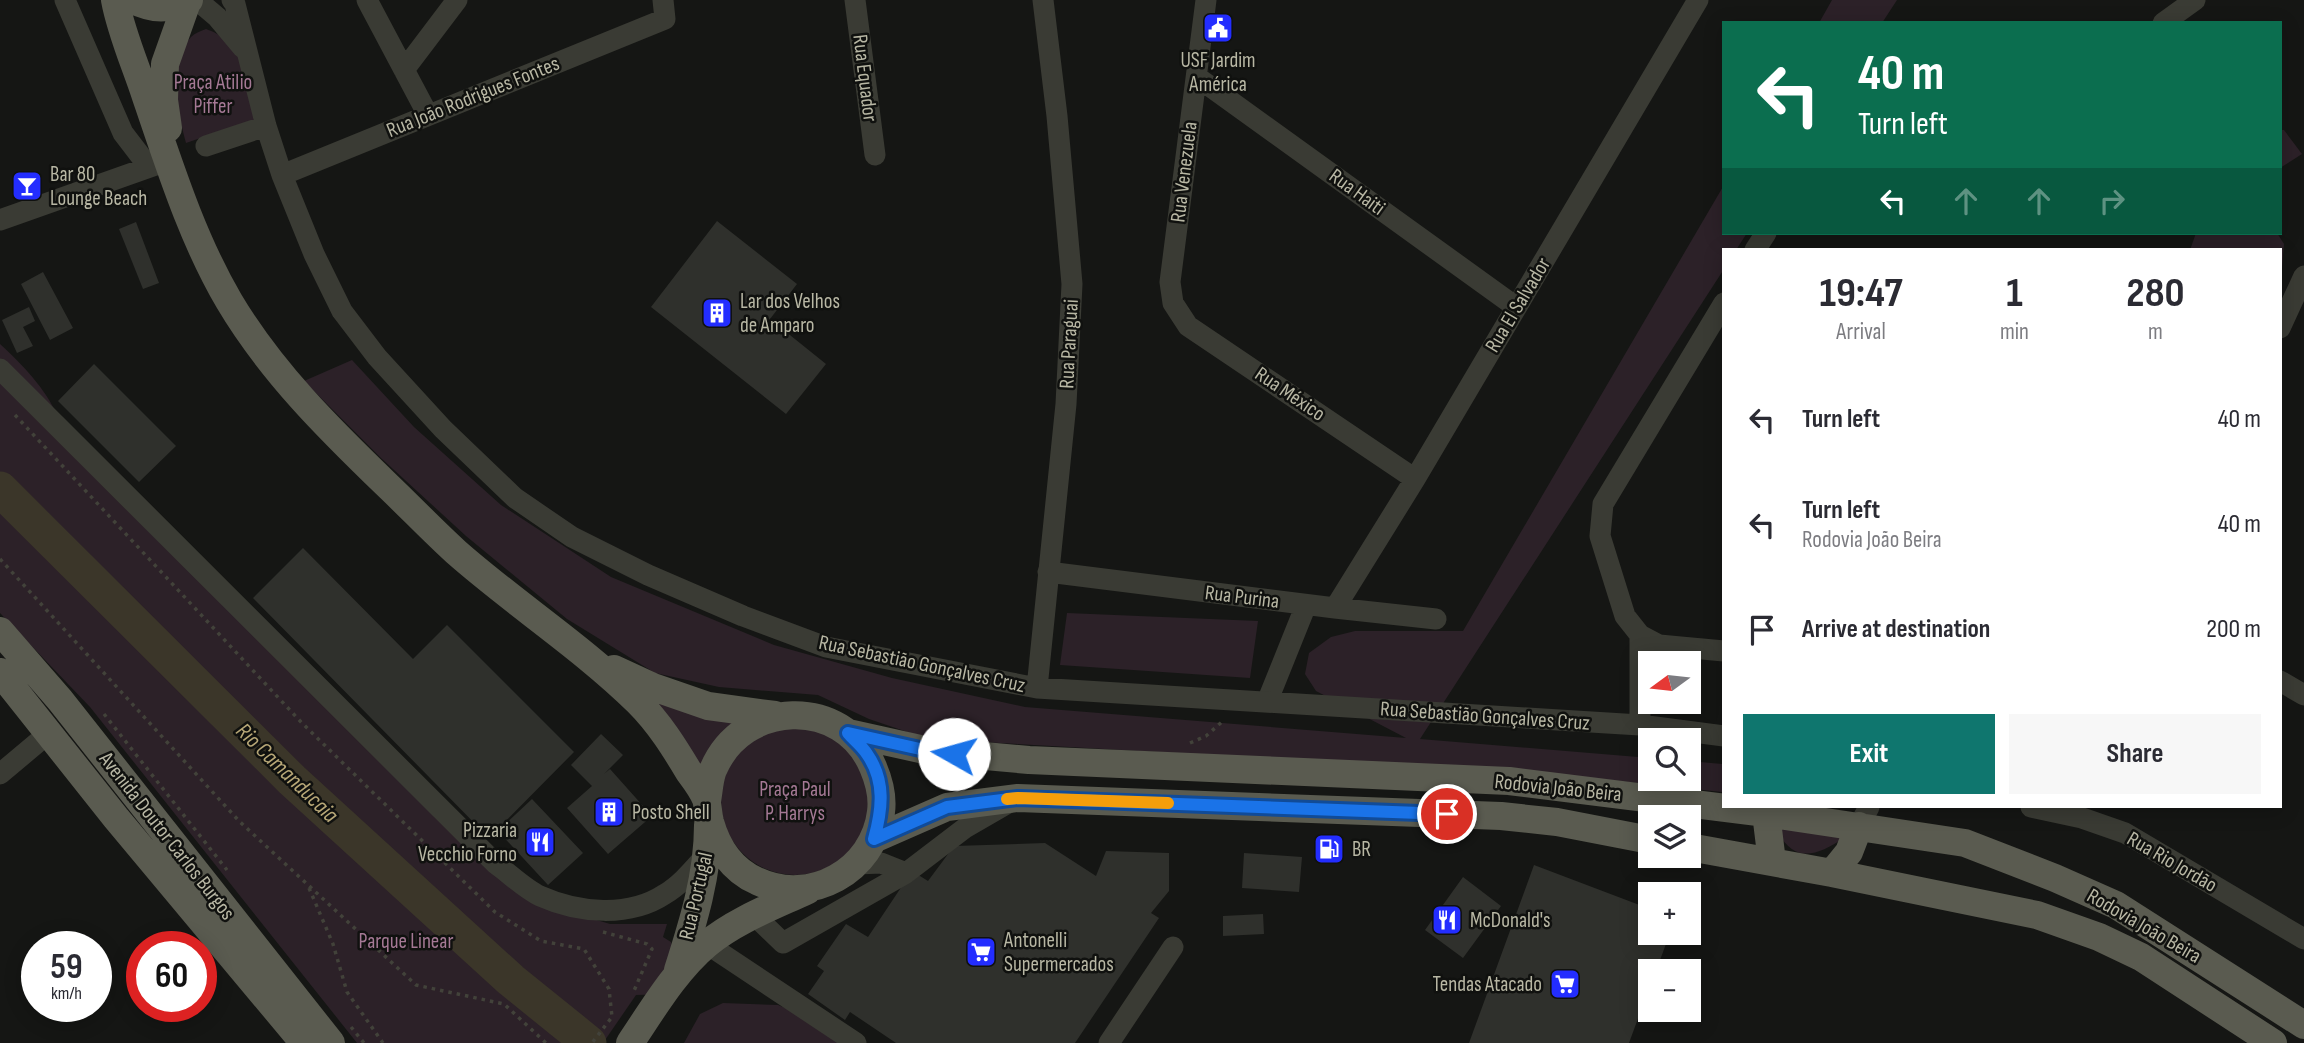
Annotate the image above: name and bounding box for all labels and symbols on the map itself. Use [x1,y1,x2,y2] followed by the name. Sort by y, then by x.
[1201,11,1235,45] public building icon: USF Jardim América
[847,33,883,123] street label: Rua Equador
[1180,48,1256,97] place label: USF Jardim América
[383,51,563,143] street label: Rua João Rodrigues Fontes
[174,70,252,119] park label: Praça Atilio Piffer
[1165,120,1203,224] street label: Rua Venezuela
[50,162,147,211] place label: Bar 80 Lounge Beach
[1324,163,1390,221] street label: Rua Haiti
[10,169,44,203] bar icon: Bar 80 Lounge Beach
[1480,253,1556,357] street label: Rua El Salvador
[740,289,840,338] place label: Lar dos Velhos de Amparo
[700,296,734,330] building icon: Lar dos Velhos de Amparo
[1054,299,1084,389] street label: Rua Paraguai
[1250,361,1330,427] street label: Rua México
[1203,580,1281,614] street label: Rua Purina
[817,630,1028,698] street label: Rua Sebastião Gonçalves Cruz
[1638,651,1701,714] north arrow
[1379,696,1591,736] street label: Rua Sebastião Gonçalves Cruz
[230,717,345,829] water label: Rio Camanducaia
[917,717,991,791] position arrow
[93,746,240,925] street label: Avenida Doutor Carlos Burgos
[1493,769,1623,807] street label: Rodovia João Beira
[759,777,831,826] park label: Praça Paul P. Harrys
[1417,784,1477,844] pin
[592,795,626,829] building icon: Posto Shell
[632,800,710,825] place label: Posto Shell
[418,818,517,867] place label: Pizzaria Vecchio Forno
[523,825,557,859] restaurant icon: Pizzaria Vecchio Forno
[2123,826,2221,898] street label: Rua Rio Jordão
[1312,832,1346,866] fuel station icon: BR
[1352,837,1371,862] place label: BR
[674,850,718,942] street label: Rua Portugal
[2083,883,2205,969] street label: Rodovia João Beira
[1430,903,1464,937] restaurant icon: McDonald's
[1470,908,1551,933] place label: McDonald's
[1003,928,1114,977] place label: Antonelli Supermercados
[359,929,453,954] park label: Parque Linear
[126,931,217,1022] speed limit sign: 60
[964,935,998,969] supermarket icon: Antonelli Supermercados
[1548,967,1582,1001] supermarket icon: Tendas Atacado
[1433,972,1542,997] place label: Tendas Atacado

